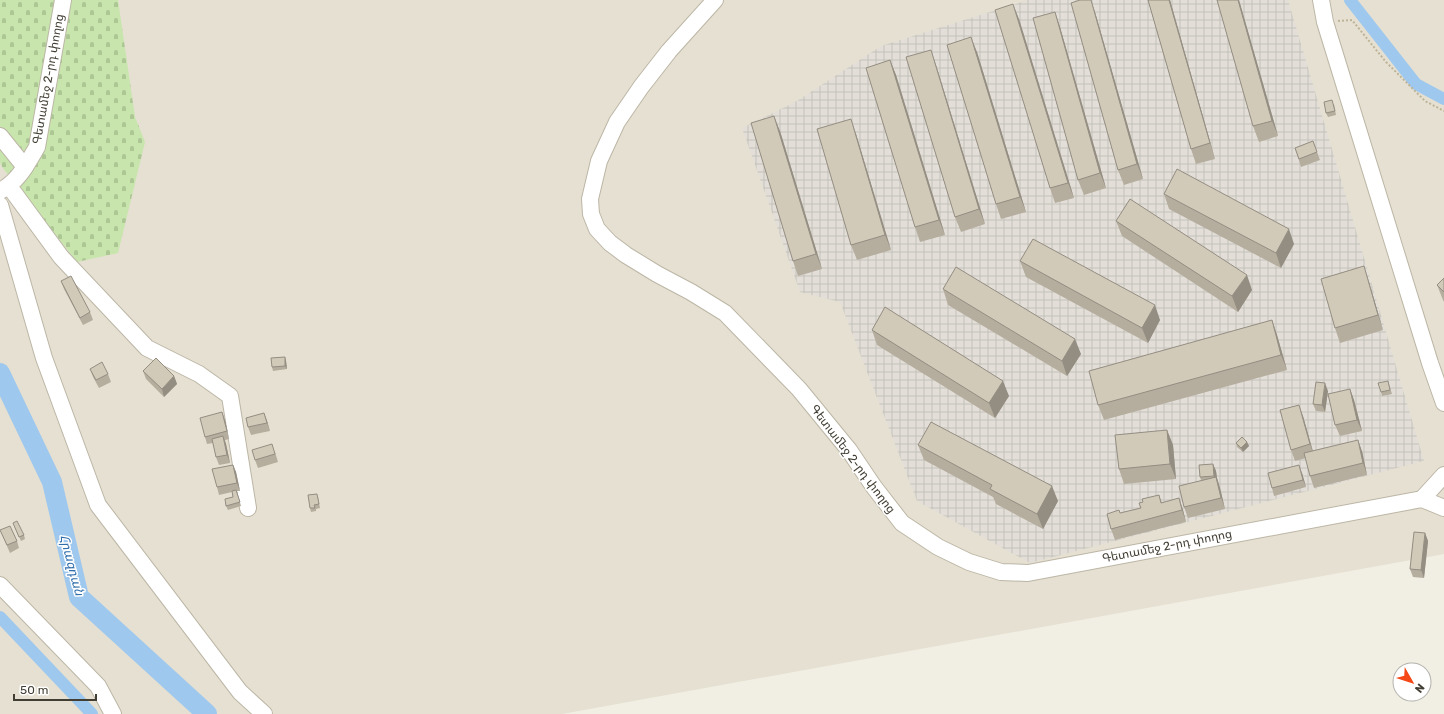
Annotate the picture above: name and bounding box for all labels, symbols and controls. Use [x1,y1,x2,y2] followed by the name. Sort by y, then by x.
[30,13,66,145] street label: Գետամեջ 2-րդ փողոց
[808,402,898,516] street label: Գետամեջ 2-րդ փողոց
[1101,527,1233,565] street label: Գետամեջ 2-րդ փողոց
[56,533,88,598] water label: Հրազդան
[1392,662,1432,702] north arrow
[14,676,96,702] scale bar
[1412,681,1427,695] text: N
[20,683,48,697] text: 50 m

